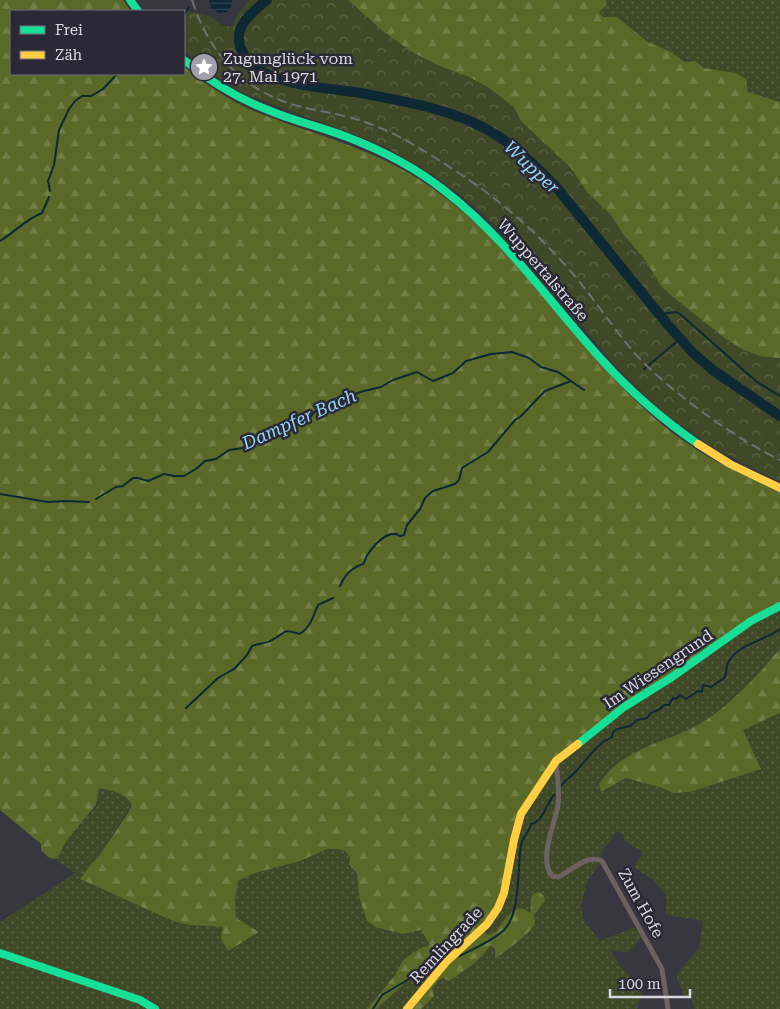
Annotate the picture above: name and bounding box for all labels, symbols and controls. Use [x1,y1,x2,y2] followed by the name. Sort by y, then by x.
[10,10,185,75] legend
[55,21,83,39] text: Frei
[55,46,83,64] text: Zäh
[223,49,353,86] place label: Zugunglück vom 27. Mai 1971
[189,52,219,82] place icon: Zugunglück vom 27. Mai 1971
[500,136,564,198] water label: Wupper
[493,215,593,325] street label: Wuppertalstraße
[238,384,359,454] water label: Dampfer Bach
[600,625,716,713] street label: Im Wiesengrund
[614,865,668,941] street label: Zum Hofe
[406,903,486,987] street label: Remlingrade
[610,966,690,998] scale bar
[618,975,661,993] text: 100 m

